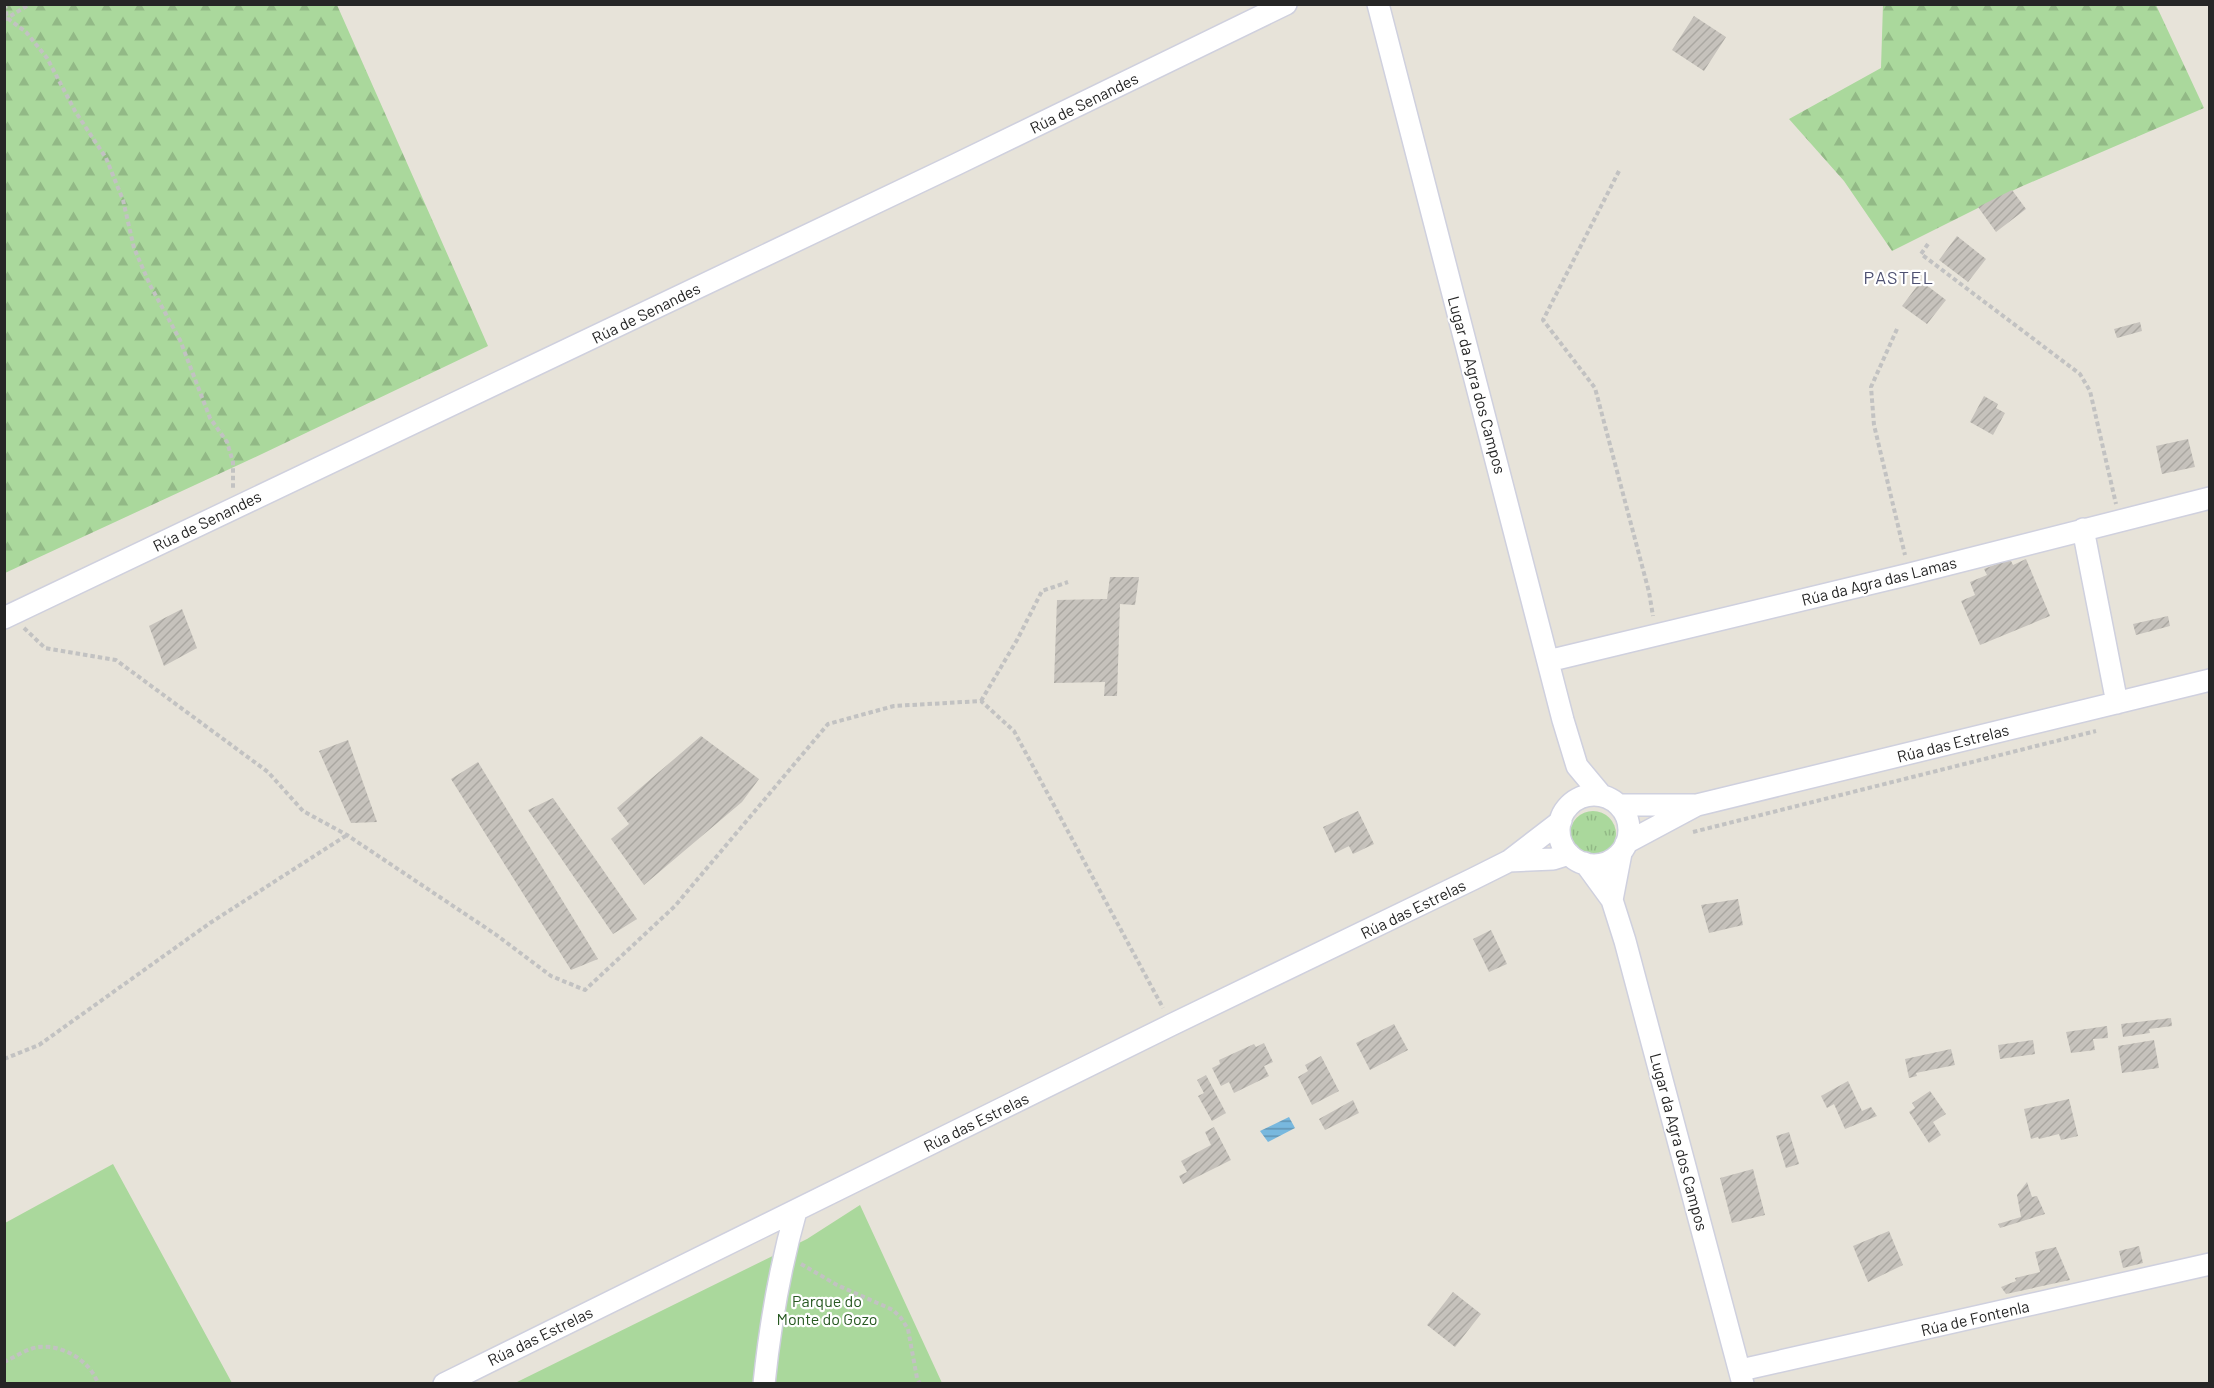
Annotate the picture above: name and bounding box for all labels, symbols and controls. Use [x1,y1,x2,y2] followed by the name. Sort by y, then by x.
[1026,68,1141,137] street label: Rúa de Senandes
[1863,266,1935,288] district label: PASTEL
[588,278,703,347] street label: Rúa de Senandes
[1445,294,1510,476] street label: Lugar da Agra dos Campos
[149,486,264,555] street label: Rúa de Senandes
[1799,552,1958,609] street label: Rúa da Agra das Lamas
[1895,719,2011,766] street label: Rúa das Estrelas
[1357,875,1468,942] street label: Rúa das Estrelas
[1647,1051,1712,1233] street label: Lugar da Agra dos Campos
[920,1088,1031,1155] street label: Rúa das Estrelas
[776,1291,878,1328] park label: Parque do Monte do Gozo
[1919,1296,2031,1339] street label: Rúa de Fontenla
[484,1302,595,1369] street label: Rúa das Estrelas

